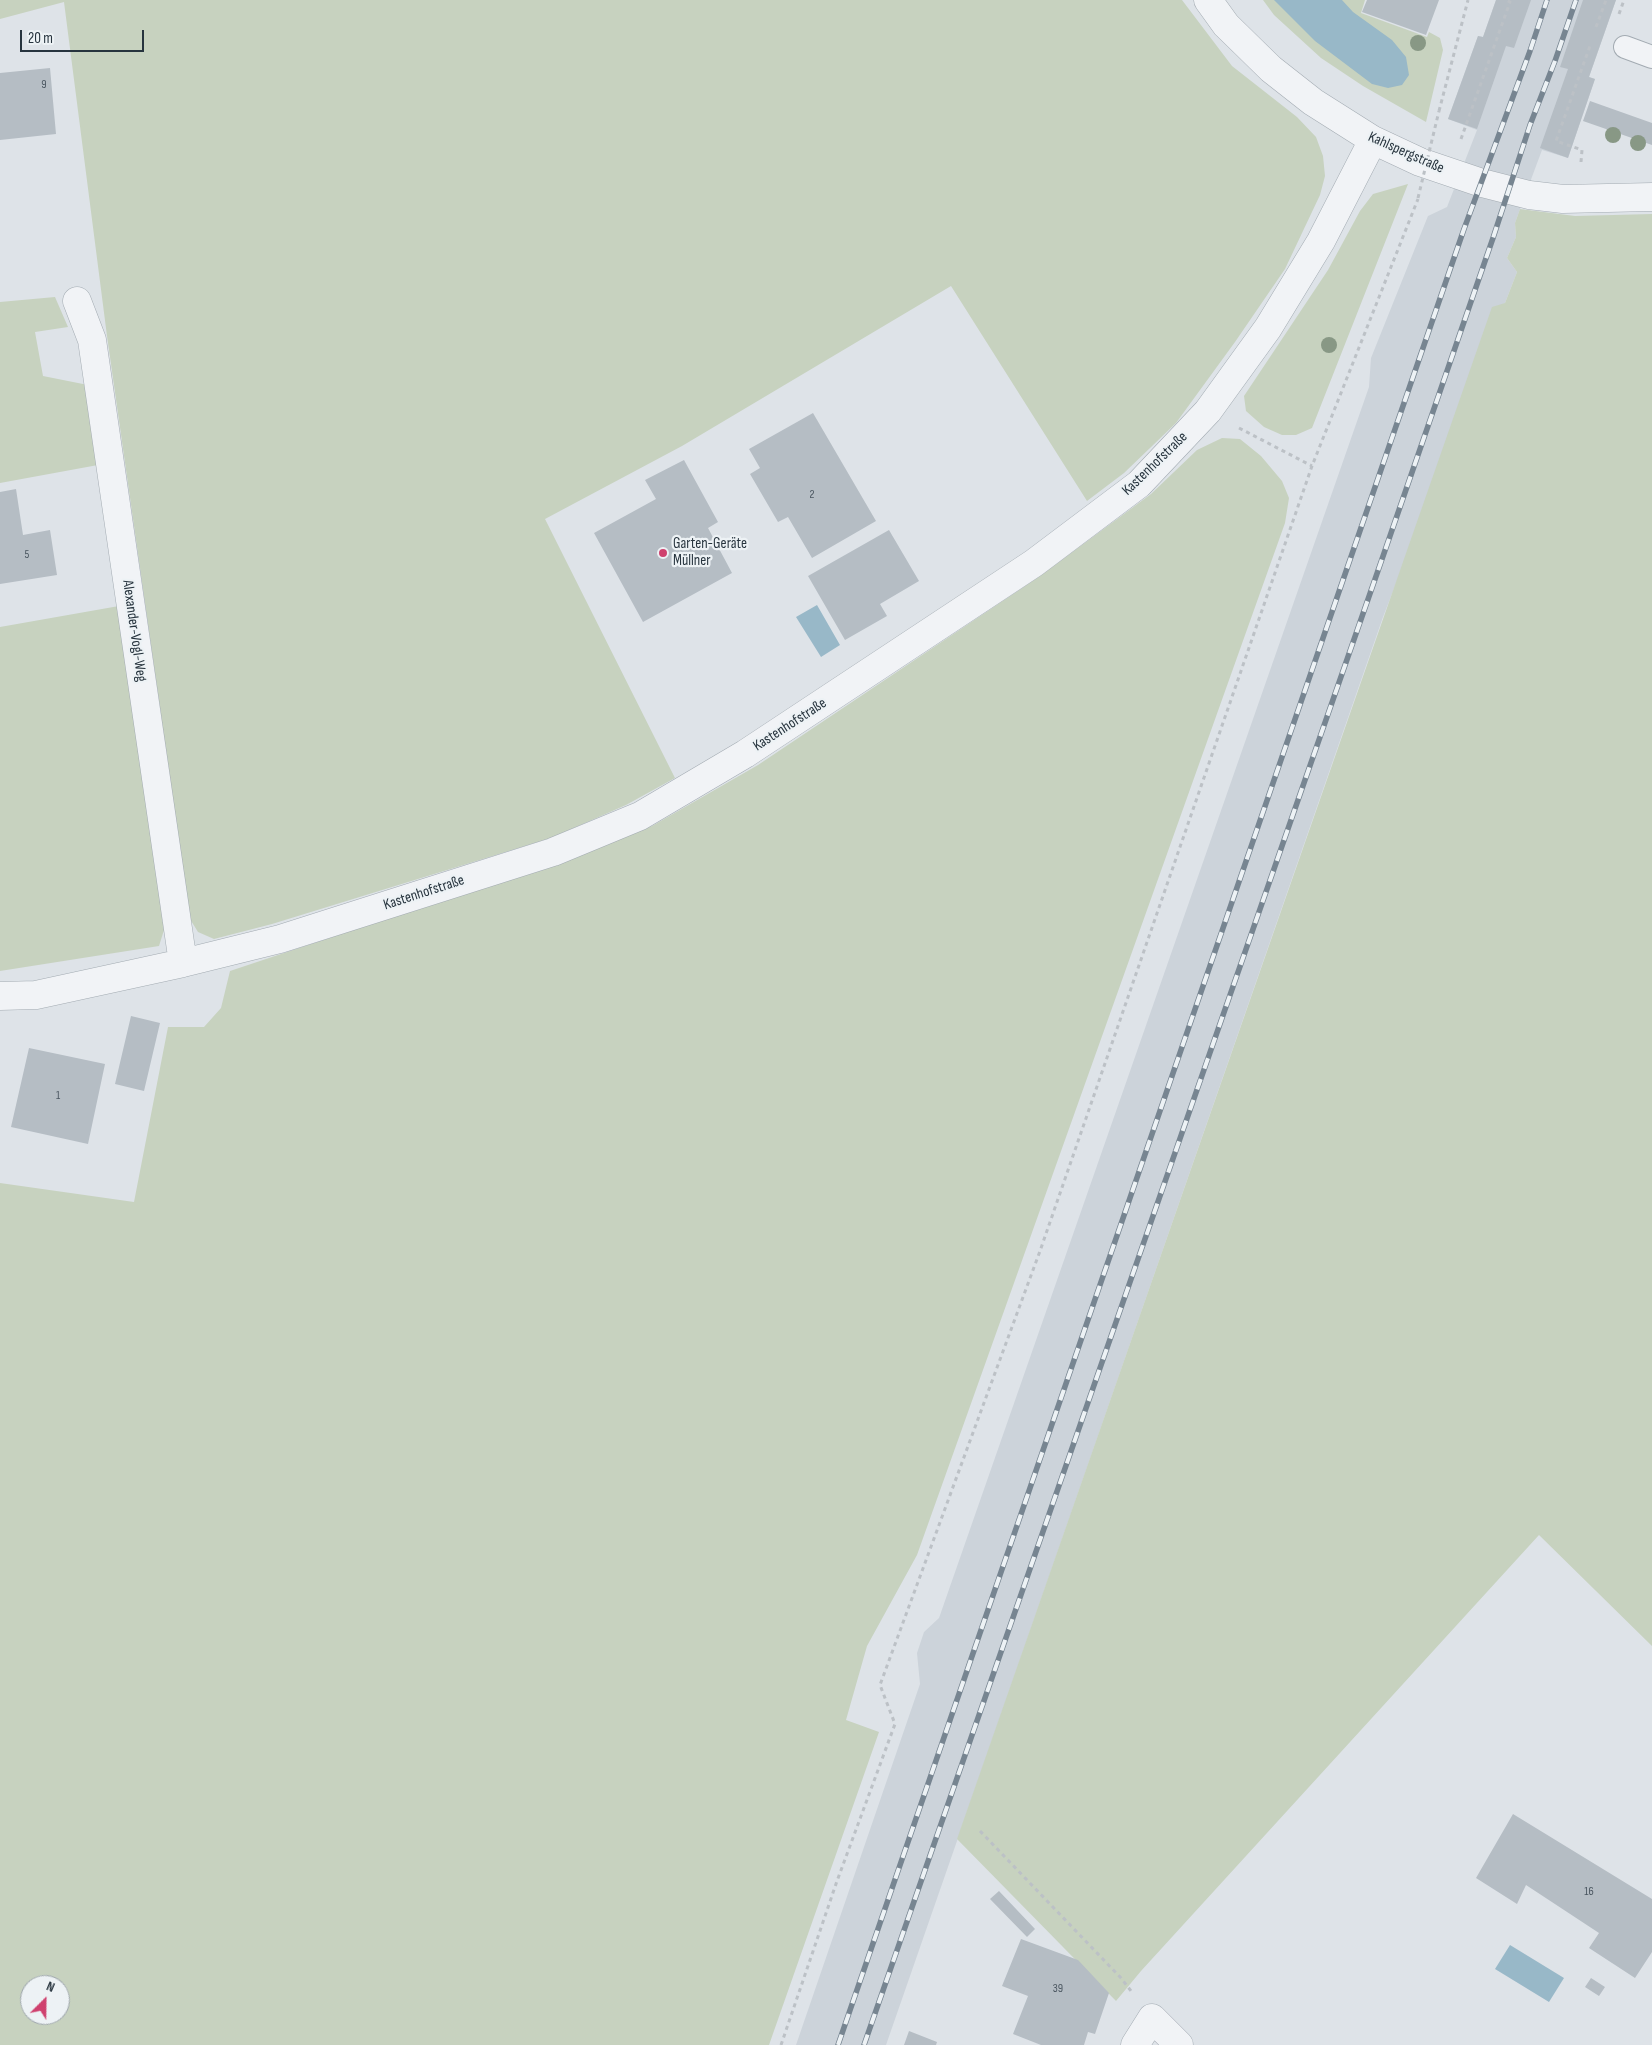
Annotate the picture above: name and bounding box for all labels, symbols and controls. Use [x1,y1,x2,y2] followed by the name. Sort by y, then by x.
[22,20,146,52] scale bar
[28,29,53,48] text: 20 m
[41,78,47,92] house number: 9
[1365,128,1447,178] street label: Kahlspergstraße
[1119,428,1191,500] street label: Kastenhofstraße
[810,488,814,502] house number: 2
[673,535,747,570] place label: Garten-Geräte Müllner
[657,547,669,559] marker: Garten-Geräte Müllner
[25,548,29,562] house number: 5
[118,579,150,683] street label: Alexander-Vogl-Weg
[750,695,830,755] street label: Kastenhofstraße
[381,871,467,915] street label: Kastenhofstraße
[56,1089,60,1103] house number: 1
[1584,1885,1594,1899] house number: 16
[20,1975,70,2025] north arrow
[44,1977,57,1996] text: N
[1053,1982,1063,1996] house number: 39

